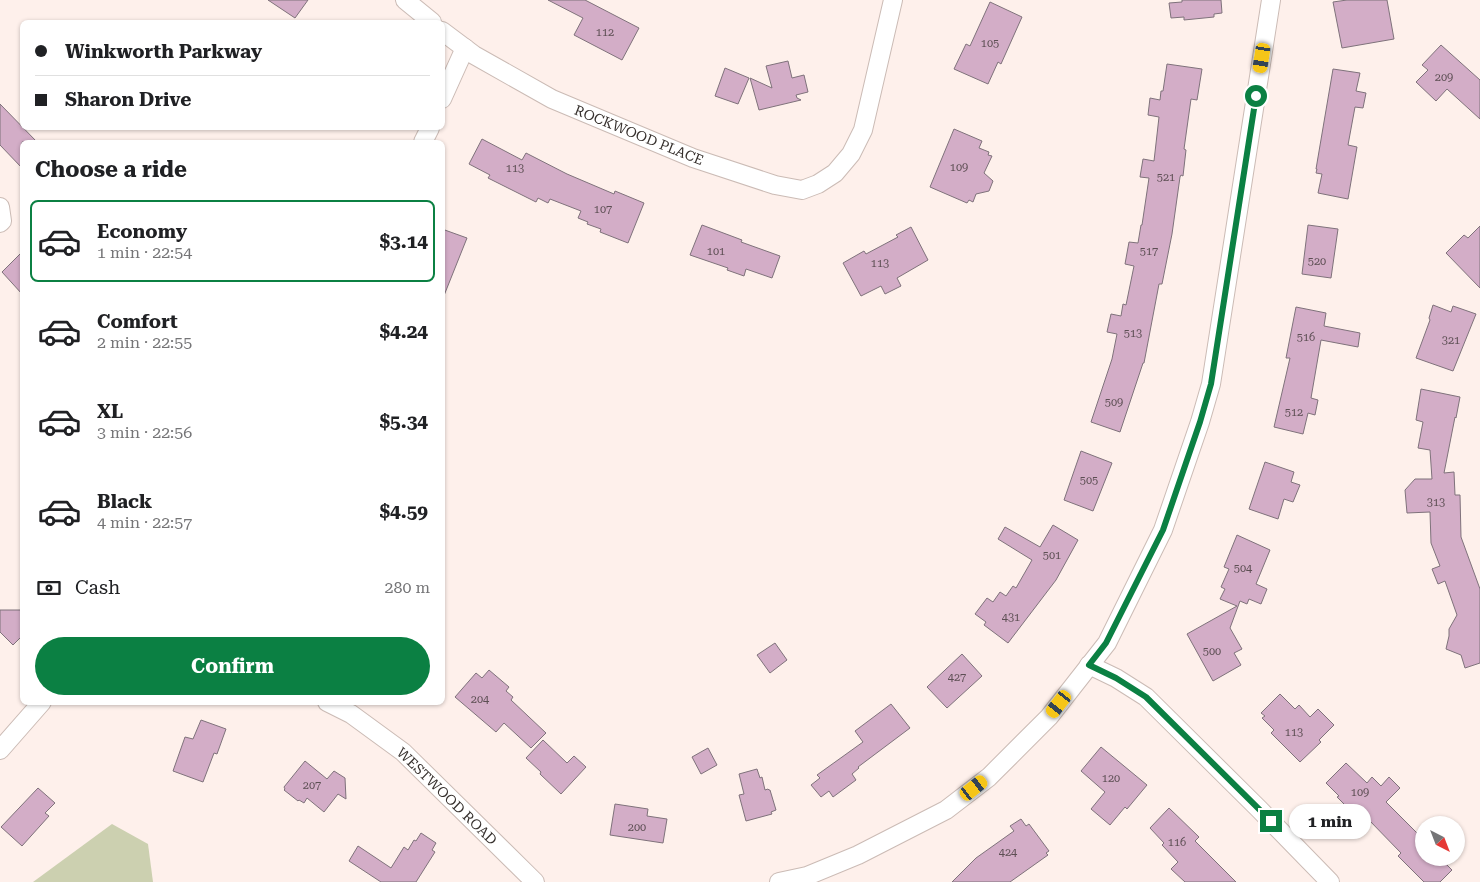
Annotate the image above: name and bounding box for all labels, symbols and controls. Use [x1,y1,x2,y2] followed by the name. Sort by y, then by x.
[596,26,614,39] house number: 112
[981,37,999,50] house number: 105
[65,40,262,63] text: Winkworth Parkway
[1252,42,1271,74] car
[1435,71,1453,84] house number: 209
[1245,85,1267,107] route start
[65,88,191,111] text: Sharon Drive
[572,102,706,168] street label: ROCKWOOD PLACE
[35,157,187,182] text: Choose a ride
[950,161,968,174] house number: 109
[506,162,524,175] house number: 113
[1157,171,1175,184] house number: 521
[594,203,612,216] house number: 107
[37,219,82,264] icon: car
[97,220,187,243] text: Economy
[379,230,428,253] text: $3.14
[97,243,192,262] text: 1 min · 22:54
[707,245,725,258] house number: 101
[1140,245,1158,258] house number: 517
[1308,255,1326,268] house number: 520
[871,257,889,270] house number: 113
[37,309,82,354] icon: car
[97,310,178,333] text: Comfort
[379,320,428,343] text: $4.24
[1124,327,1142,340] house number: 513
[1297,331,1315,344] house number: 516
[97,333,192,352] text: 2 min · 22:55
[1442,334,1460,347] house number: 321
[1105,396,1123,409] house number: 509
[37,399,82,444] icon: car
[97,400,123,423] text: XL
[1285,406,1303,419] house number: 512
[379,410,428,433] text: $5.34
[97,423,192,442] text: 3 min · 22:56
[1080,474,1098,487] house number: 505
[37,489,82,534] icon: car
[97,490,152,513] text: Black
[1427,496,1445,509] house number: 313
[379,500,428,523] text: $4.59
[97,513,192,532] text: 4 min · 22:57
[1043,549,1061,562] house number: 501
[1234,562,1253,575] house number: 504
[35,574,63,602] icon: cash
[75,576,120,599] text: Cash
[384,578,430,597] text: 280 m
[1002,611,1020,624] house number: 431
[35,637,430,695] button: Confirm
[1203,645,1221,658] house number: 500
[948,671,966,684] house number: 427
[1043,688,1074,720] car
[471,693,490,706] house number: 204
[1285,726,1303,739] house number: 113
[394,744,501,848] street label: WESTWOOD ROAD
[1102,772,1120,785] house number: 120
[957,773,990,803] car
[303,779,321,792] house number: 207
[1351,786,1369,799] house number: 109
[1288,804,1371,838] callout: 1 min
[1260,810,1282,832] route end
[1308,812,1352,831] text: 1 min
[1415,816,1465,866] north arrow
[1415,816,1465,866] map controls
[628,821,646,834] house number: 200
[1168,836,1186,849] house number: 116
[999,846,1018,859] house number: 424

